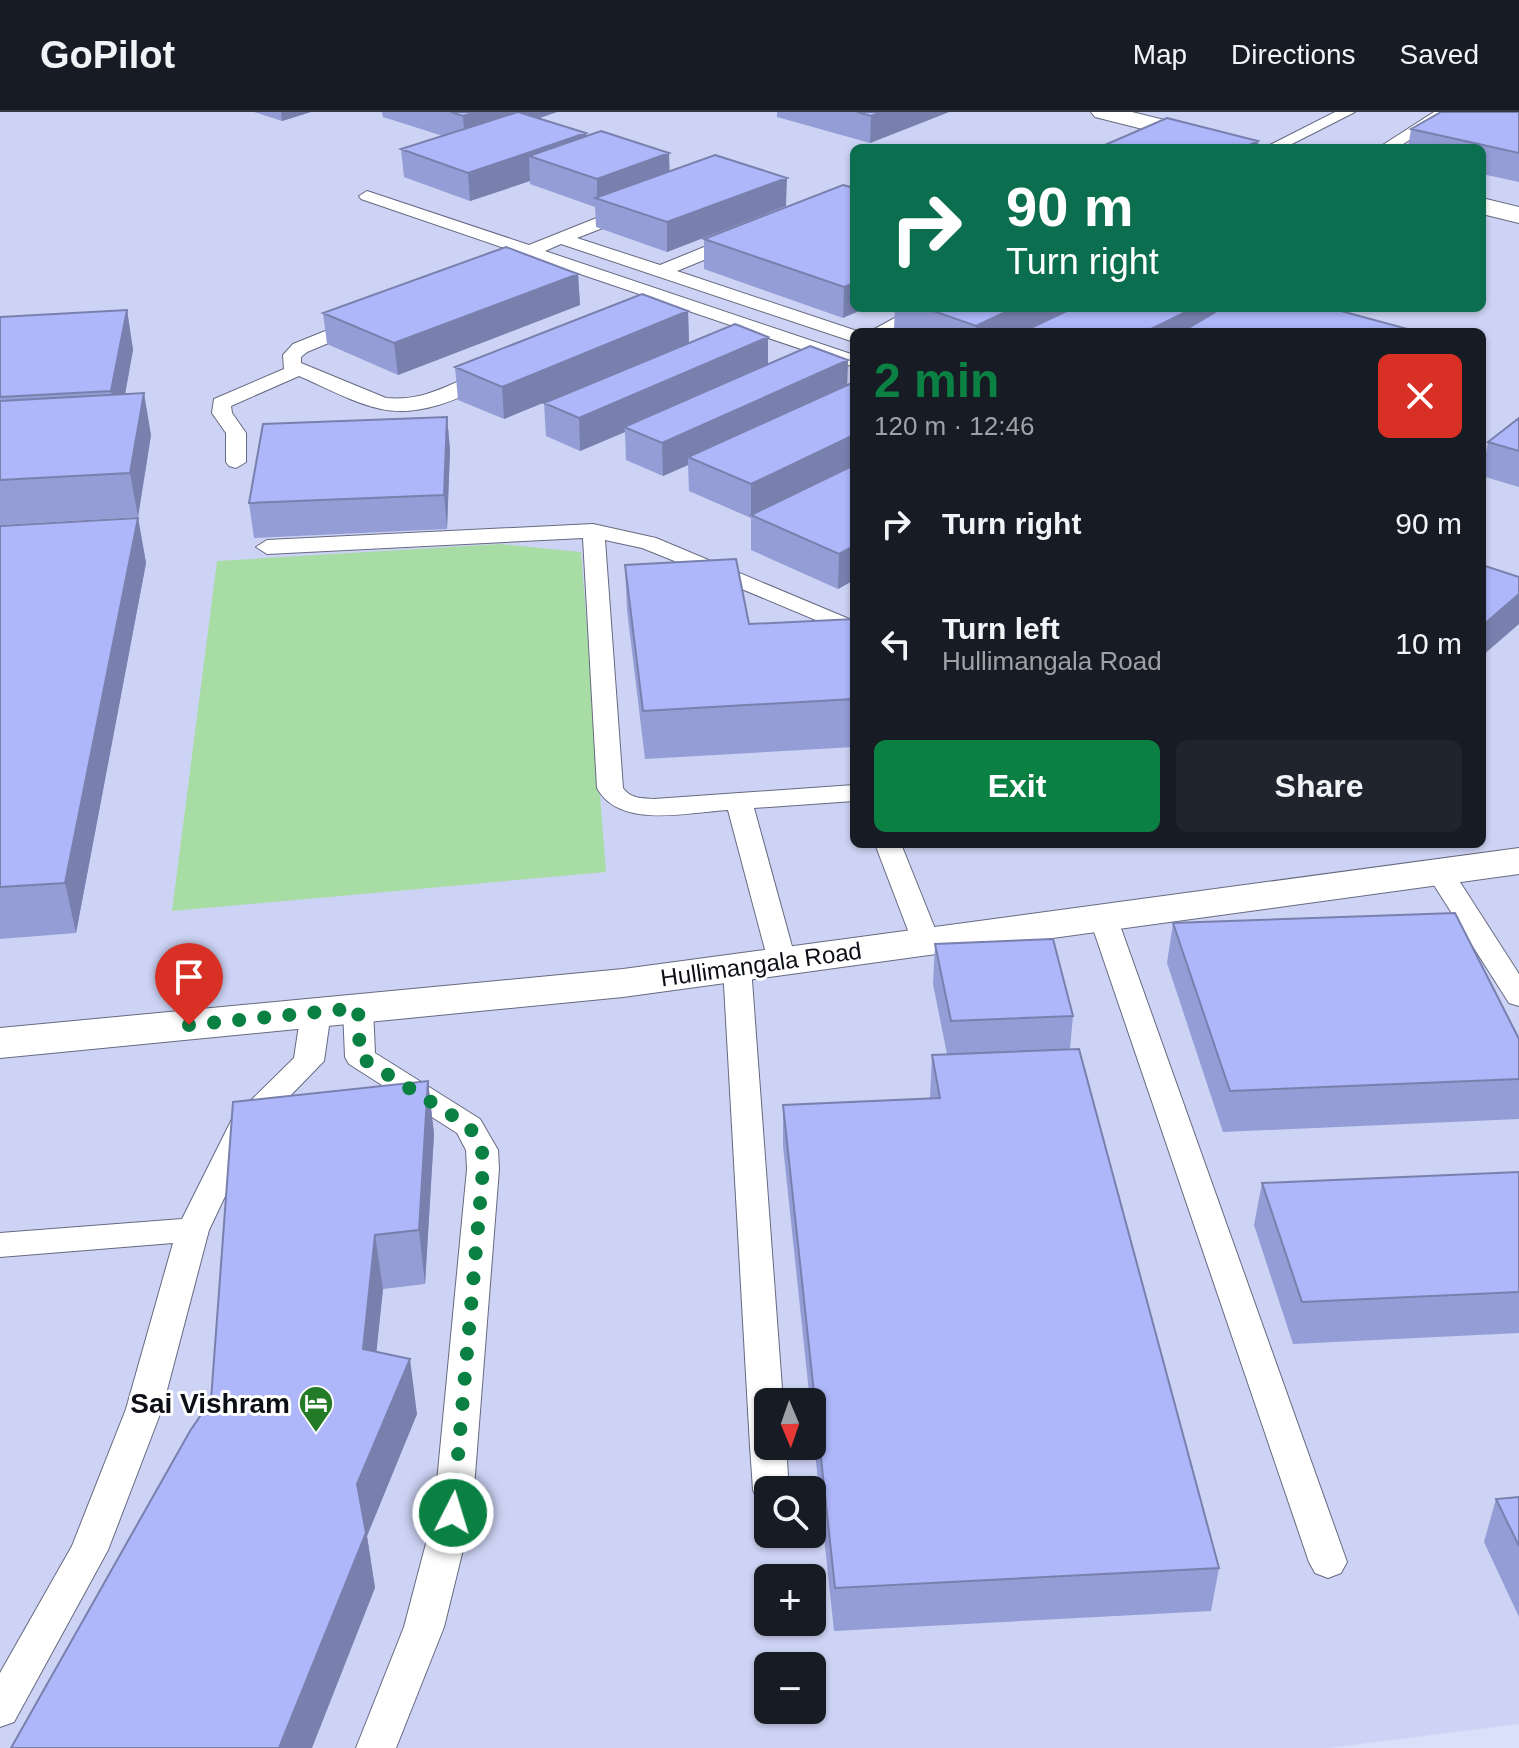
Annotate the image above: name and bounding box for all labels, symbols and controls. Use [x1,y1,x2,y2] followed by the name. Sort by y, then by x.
[40,34,175,76] text: GoPilot
[1133,39,1187,70] text: Map
[1231,39,1356,70] text: Directions
[1400,39,1479,70] text: Saved
[1006,175,1134,238] text: 90 m
[874,176,978,280] icon: right
[1006,241,1159,282] text: Turn right
[874,354,999,407] text: 2 min
[1378,354,1462,438] button: close
[874,411,1034,441] text: 120 m · 12:46
[874,502,918,546] icon: right
[942,507,1081,540] text: Turn right
[1395,507,1462,540] text: 90 m
[942,612,1060,645] text: Turn left
[874,622,918,666] icon: left
[1395,627,1462,660] text: 10 m
[942,646,1162,676] text: Hullimangala Road
[874,740,1160,832] button: Exit
[1176,740,1462,832] button: Share
[659,937,863,991] street label: Hullimangala Road
[155,943,223,1025] pin
[167,955,211,999] icon: arrive
[297,1384,335,1434] hotel icon: Sai Vishram
[130,1388,290,1419] place label: Sai Vishram
[754,1388,826,1460] north arrow
[754,1388,826,1724] map controls
[411,1471,495,1555] position arrow
[754,1476,826,1548] button: search
[754,1564,826,1636] button: +
[754,1652,826,1724] button: −

